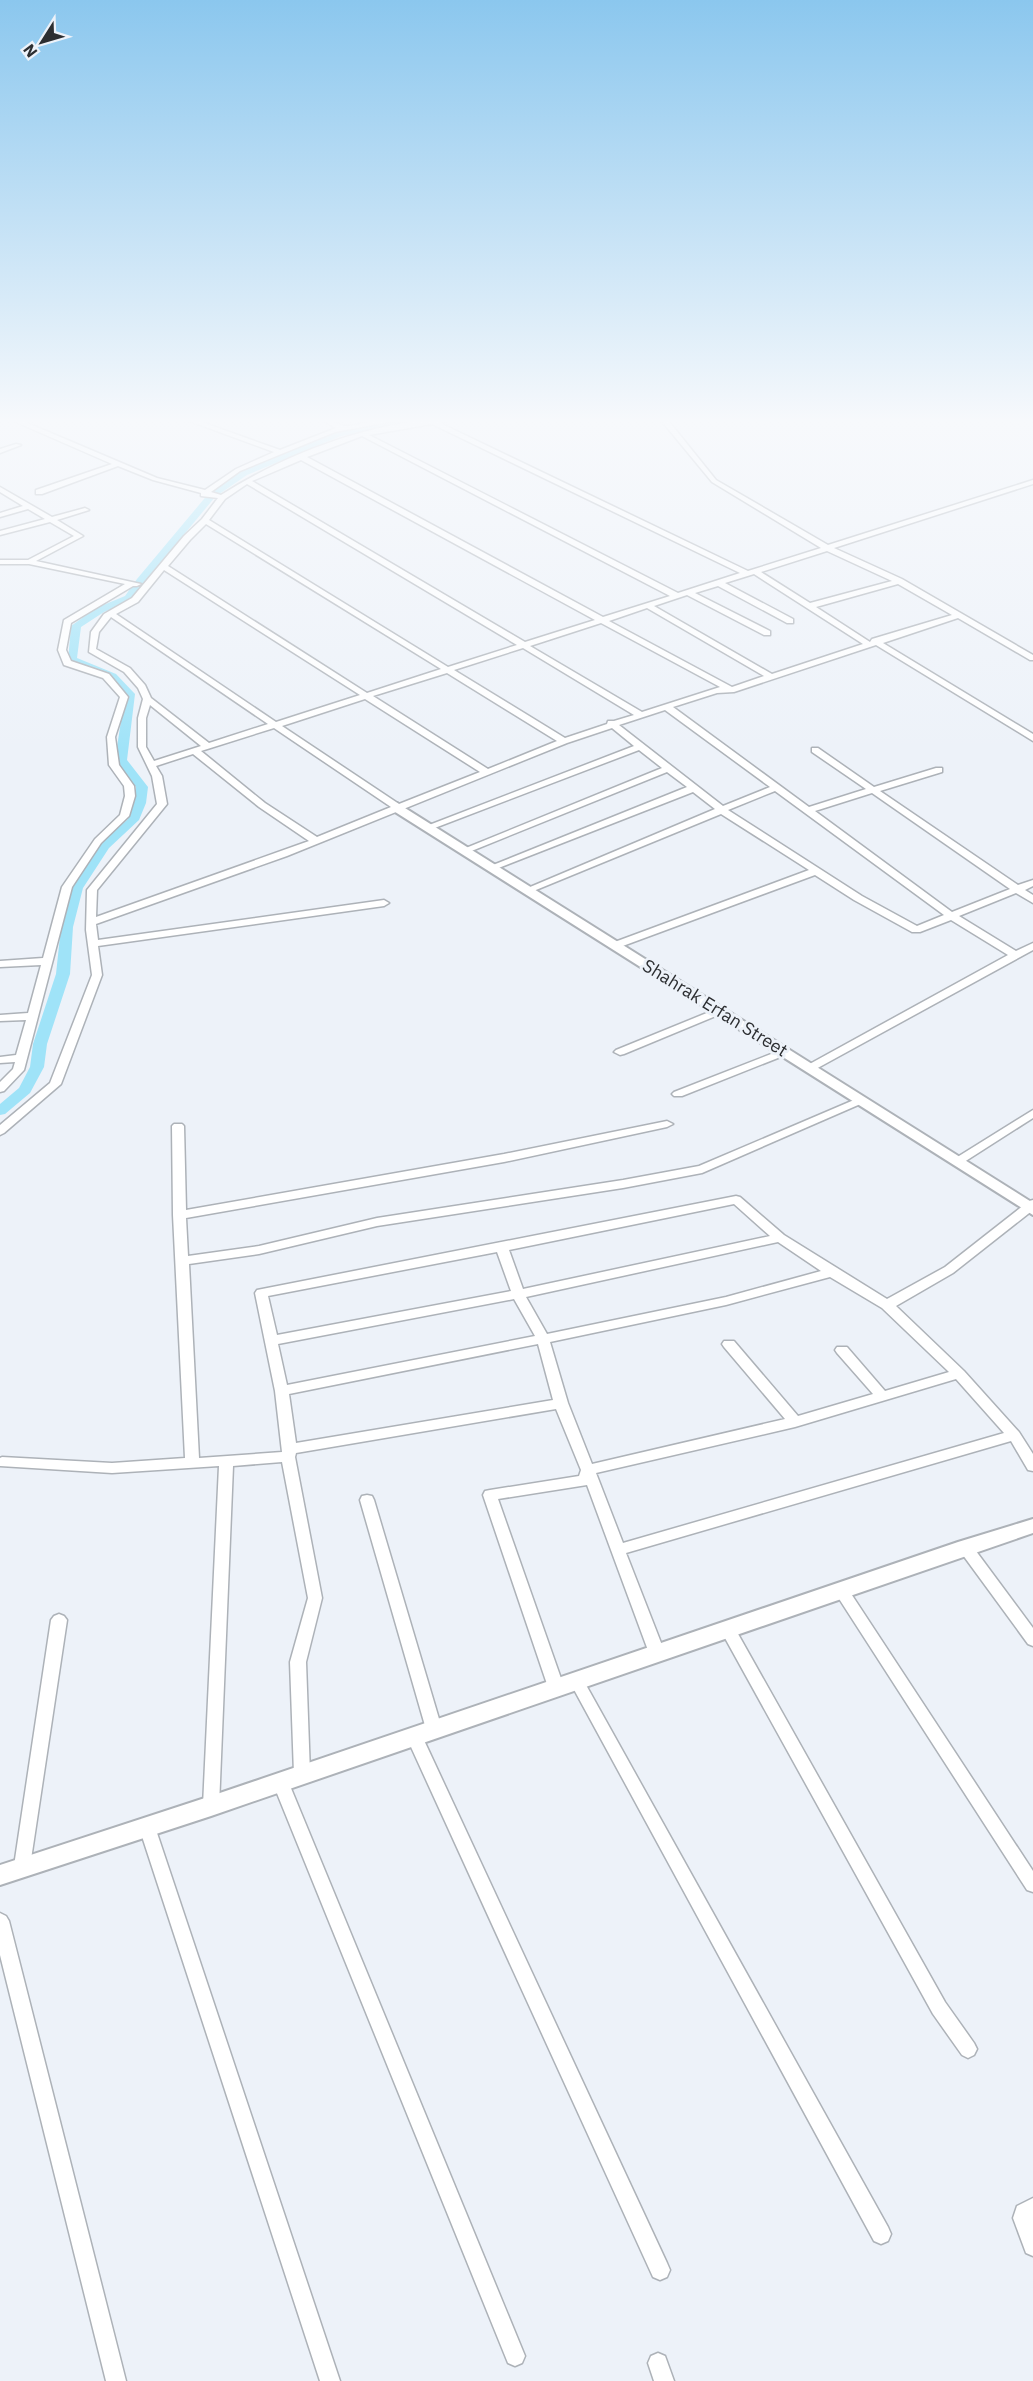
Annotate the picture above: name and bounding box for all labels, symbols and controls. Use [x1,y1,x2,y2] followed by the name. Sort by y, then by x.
[12,12,72,72] north arrow
[19,40,41,62] text: N
[638,954,792,1062] street label: Shahrak Erfan Street

